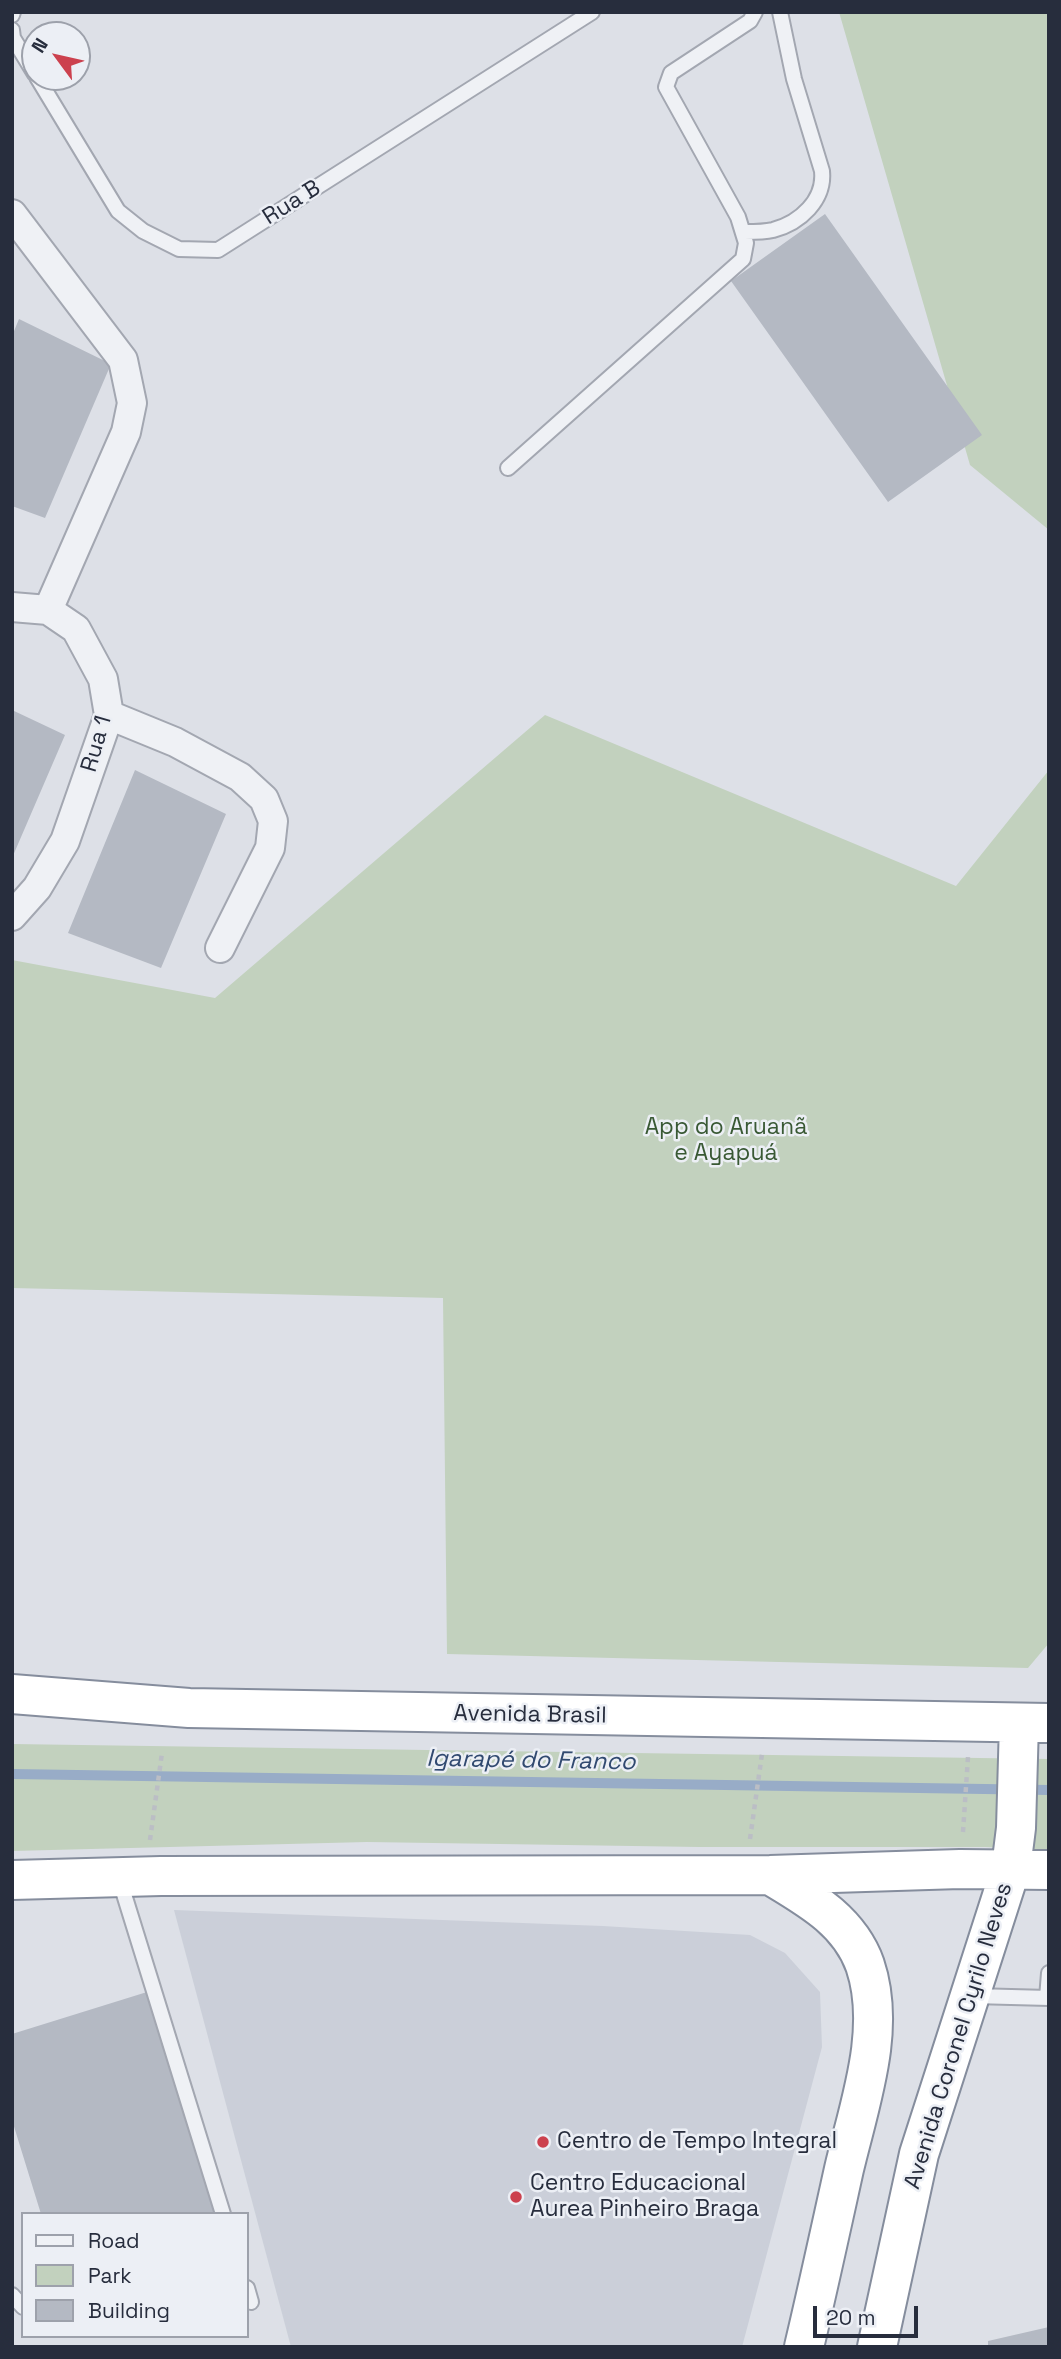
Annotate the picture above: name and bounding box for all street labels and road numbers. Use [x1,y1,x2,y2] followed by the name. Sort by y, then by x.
[258,175,326,231] street label: Rua B
[76,713,118,775] street label: Rua 1
[453,1700,607,1730] street label: Avenida Brasil
[899,1879,1019,2193] street label: Avenida Coronel Cyrilo Neves

